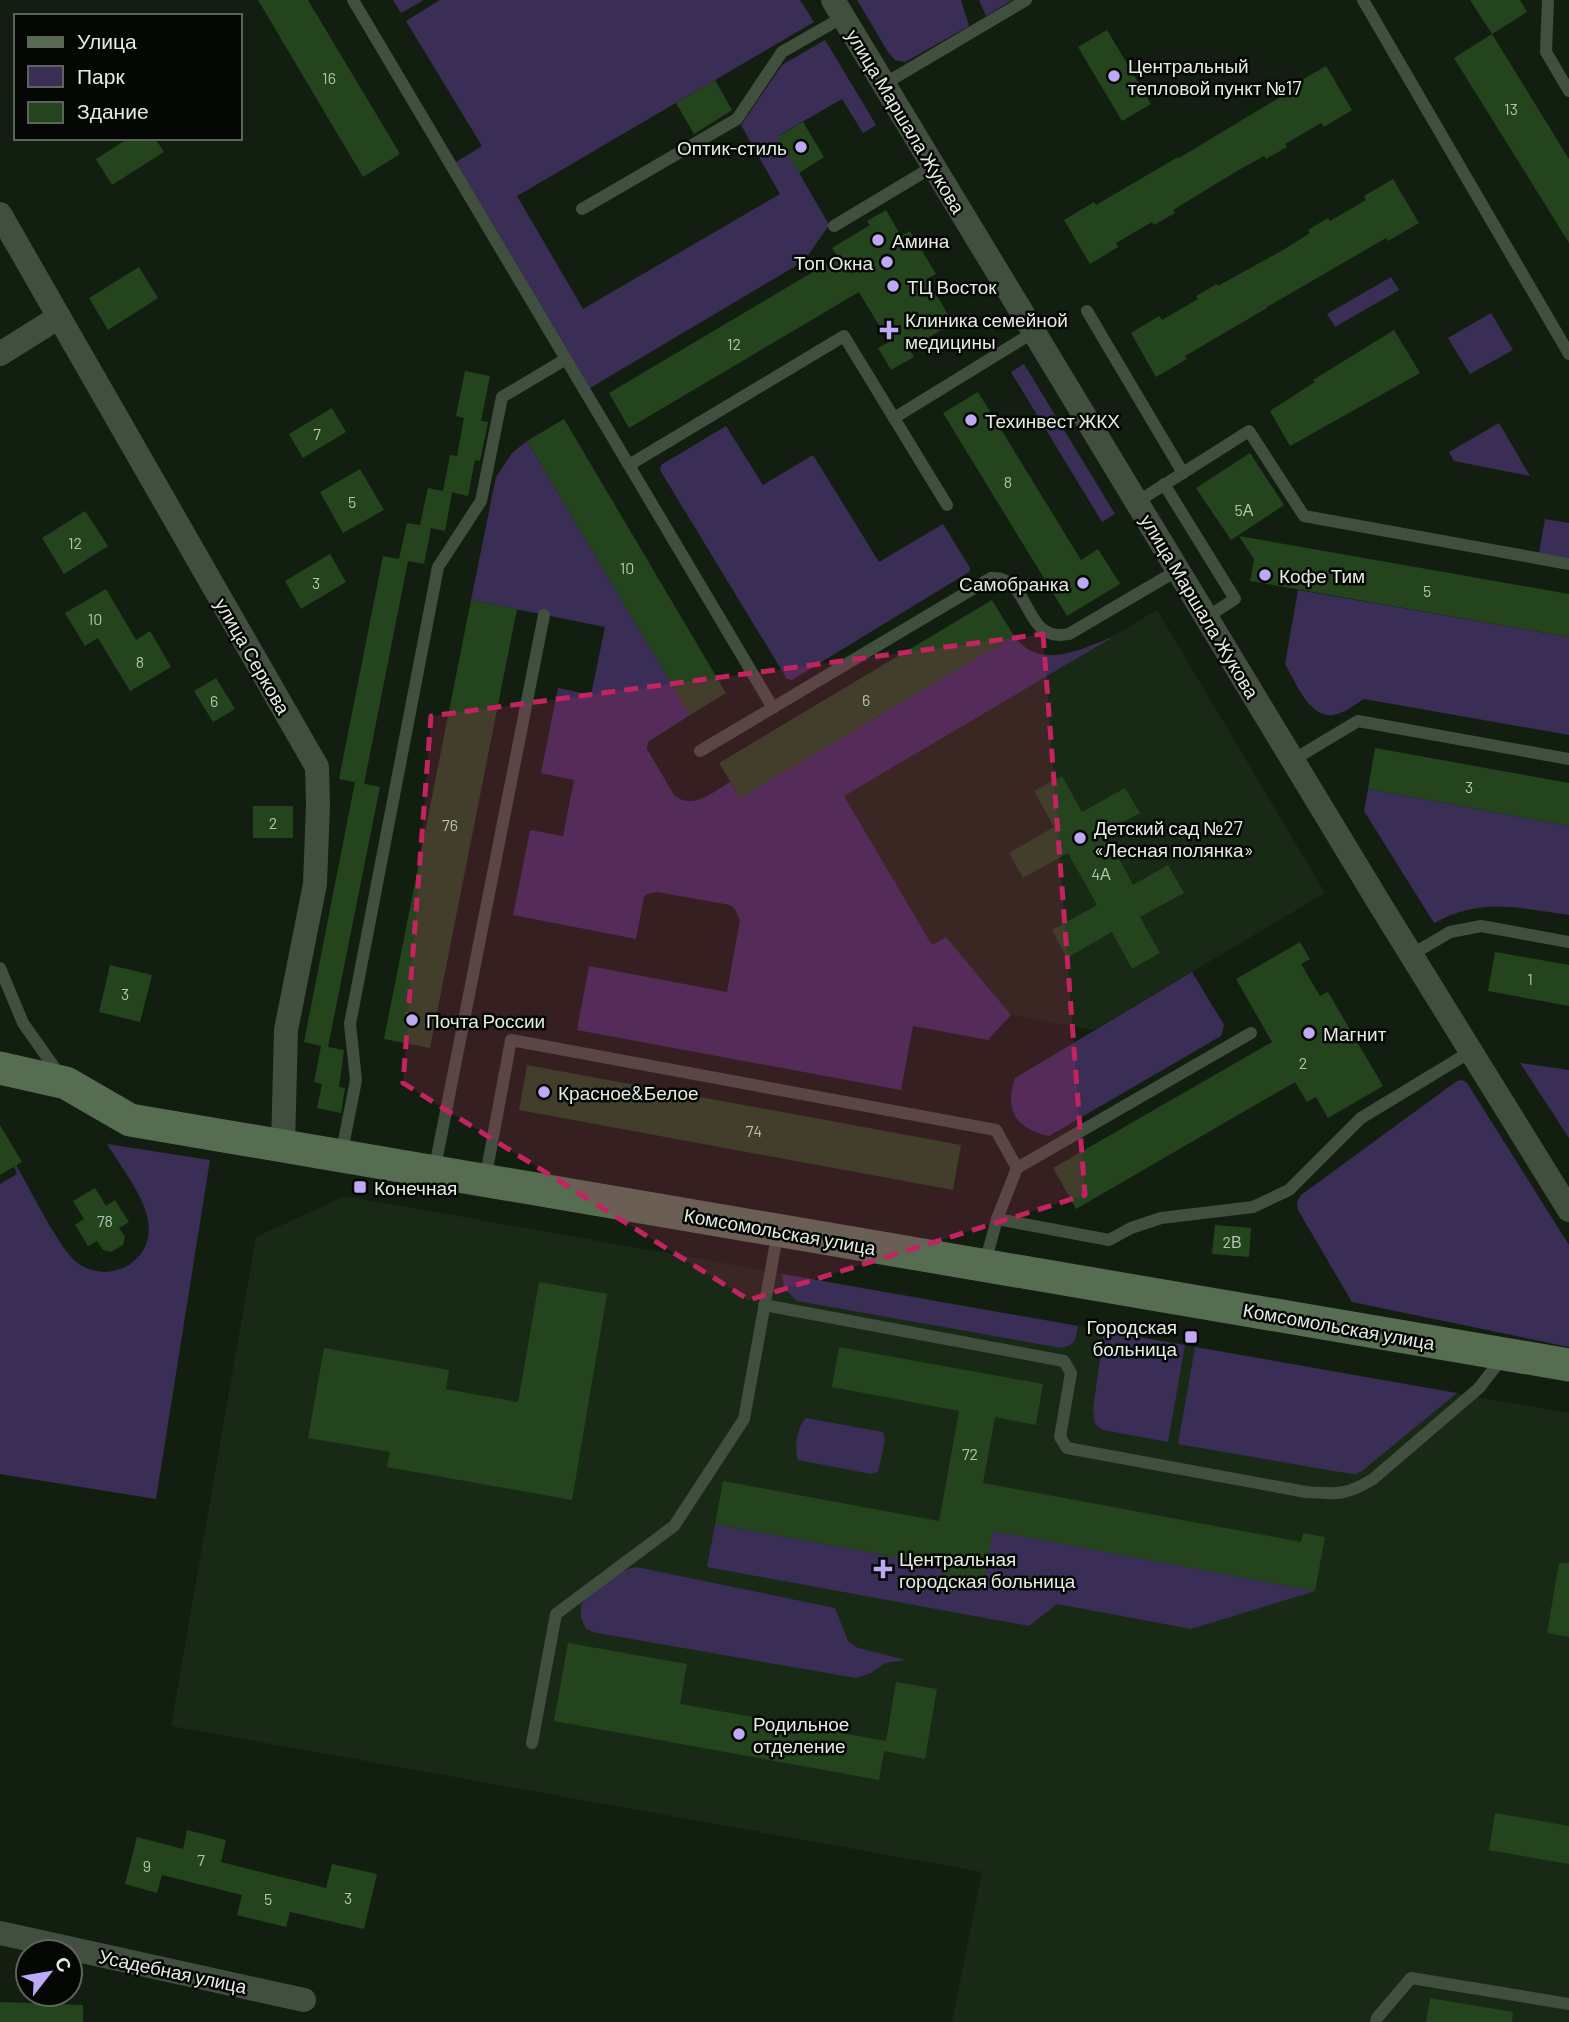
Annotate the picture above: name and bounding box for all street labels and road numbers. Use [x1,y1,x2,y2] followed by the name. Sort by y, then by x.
[842,25,970,218] street label: улица Маршала Жукова
[1136,510,1264,703] street label: улица Маршала Жукова
[210,594,296,719] street label: улица Серкова
[682,1203,878,1259] street label: Комсомольская улица
[1241,1298,1437,1354] street label: Комсомольская улица
[97,1944,249,1998] street label: Усадебная улица

